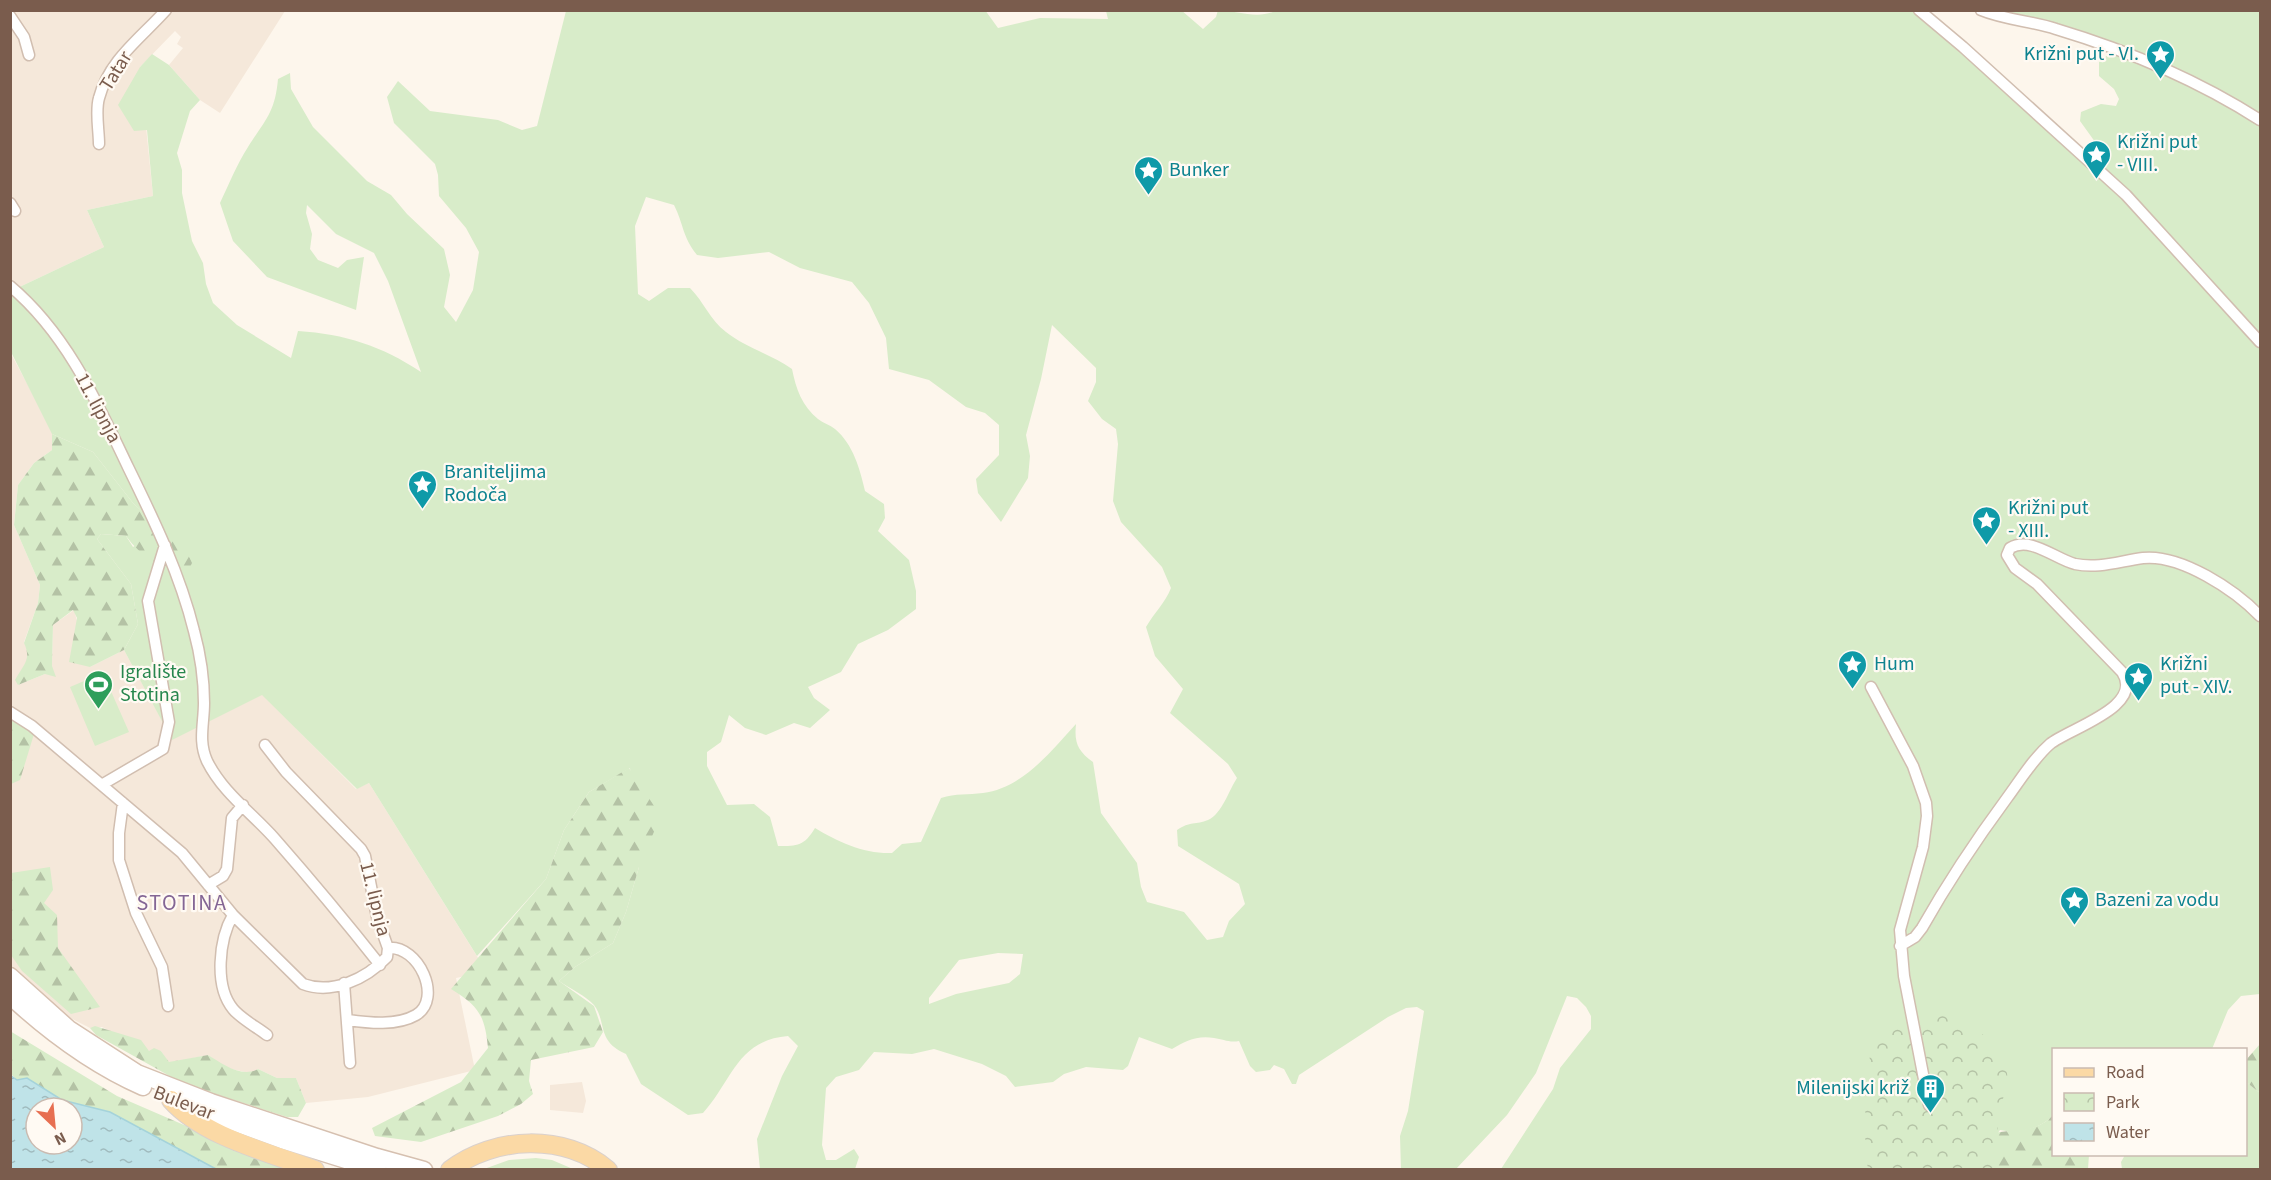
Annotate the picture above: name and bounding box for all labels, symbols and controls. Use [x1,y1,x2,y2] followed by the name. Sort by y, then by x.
[2144,38,2176,80] place icon: Križni put - VI.
[2024,40,2139,68] place label: Križni put - VI.
[93,46,139,96] street label: Tatar
[2117,128,2198,179] place label: Križni put - VIII.
[2080,138,2112,180] place icon: Križni put - VIII.
[1132,154,1164,196] place icon: Bunker
[1169,156,1229,184] place label: Bunker
[68,368,128,448] street label: 11. lipnja
[444,458,546,509] place label: Braniteljima Rodoča
[407,468,439,510] place icon: Braniteljima Rodoča
[2008,494,2089,545] place label: Križni put - XIII.
[1971,504,2003,546] place icon: Križni put - XIII.
[1837,648,1869,690] place icon: Hum
[1874,650,1915,678] place label: Hum
[2160,650,2232,701] place label: Križni put - XIV.
[120,658,186,709] place label: Igralište Stotina
[2123,660,2155,702] place icon: Križni put - XIV.
[83,668,115,710] sports icon: Igralište Stotina
[352,859,398,939] street label: 11. lipnja
[2058,884,2090,926] place icon: Bazeni za vodu
[2095,886,2219,914] place label: Bazeni za vodu
[137,887,227,919] district label: STOTINA
[2052,1048,2247,1156] legend
[2106,1060,2145,1085] text: Road
[1914,1072,1946,1114] building icon: Milenijski križ
[1796,1074,1909,1102] place label: Milenijski križ
[149,1079,219,1128] street label: Bulevar
[2106,1090,2140,1115] text: Park
[24,1096,84,1156] north arrow
[2106,1120,2150,1145] text: Water
[51,1126,70,1151] text: N

